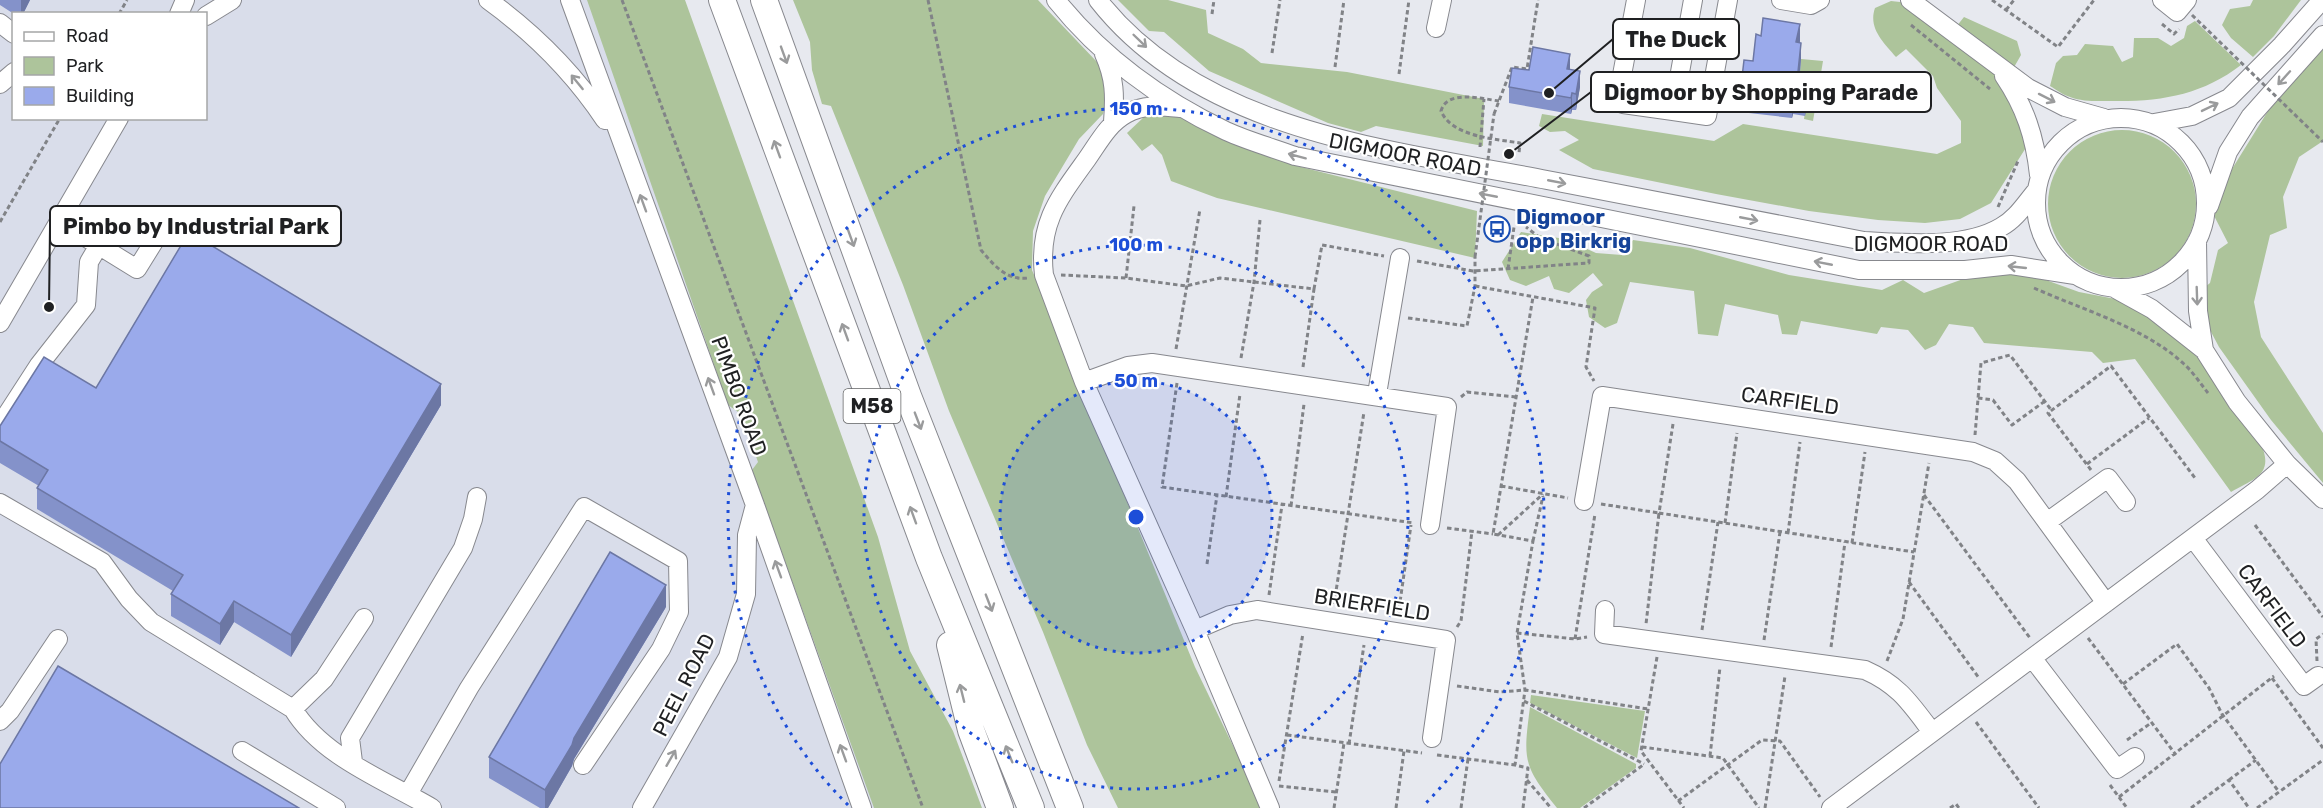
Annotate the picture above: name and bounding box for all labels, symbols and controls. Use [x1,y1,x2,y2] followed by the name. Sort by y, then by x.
[12,12,207,120] legend
[1613,19,1739,59] callout: The Duck
[66,25,109,47] text: Road
[1625,26,1727,53] text: The Duck
[1132,34,1147,49] one-way arrow
[779,45,790,64] one-way arrow
[66,55,104,77] text: Park
[2277,71,2291,86] one-way arrow
[1591,72,1931,112] callout: Digmoor by Shopping Parade
[571,74,584,90] one-way arrow
[1604,79,1918,106] text: Digmoor by Shopping Parade
[66,85,134,107] text: Building
[2038,92,2056,104] one-way arrow
[1109,98,1163,120] text: 150 m
[2201,101,2219,113] one-way arrow
[1327,127,1483,182] street label: DIGMOOR ROAD
[771,140,782,159] one-way arrow
[1288,149,1307,161] one-way arrow
[1547,177,1566,188] one-way arrow
[1479,189,1499,200] one-way arrow
[637,194,648,213] one-way arrow
[1516,204,1631,253] place label: Digmoor opp Birkrig
[50,206,341,246] callout: Pimbo by Industrial Park
[63,213,329,240] text: Pimbo by Industrial Park
[1482,214,1512,244] bus stop icon: Digmoor opp Birkrig
[1738,214,1758,225] one-way arrow
[846,228,857,247] one-way arrow
[1854,231,2008,256] street label: DIGMOOR ROAD
[1109,234,1163,256] text: 100 m
[1814,256,1833,268] one-way arrow
[2008,261,2028,272] one-way arrow
[2191,285,2203,305] one-way arrow
[839,323,850,341] one-way arrow
[706,333,773,459] street label: PIMBO ROAD
[1114,370,1158,392] text: 50 m
[705,377,716,396] one-way arrow
[1739,381,1841,420] street label: CARFIELD
[844,389,900,423] road number: M58
[913,411,924,430] one-way arrow
[906,506,917,524] one-way arrow
[1126,507,1146,527] centre of rings
[2233,559,2312,653] street label: CARFIELD
[771,560,782,579] one-way arrow
[1312,583,1432,626] street label: BRIERFIELD
[985,593,996,611] one-way arrow
[647,629,720,740] street label: PEEL ROAD
[956,683,968,702] one-way arrow
[836,744,847,763] one-way arrow
[1003,745,1014,764] one-way arrow
[666,749,678,766] one-way arrow

